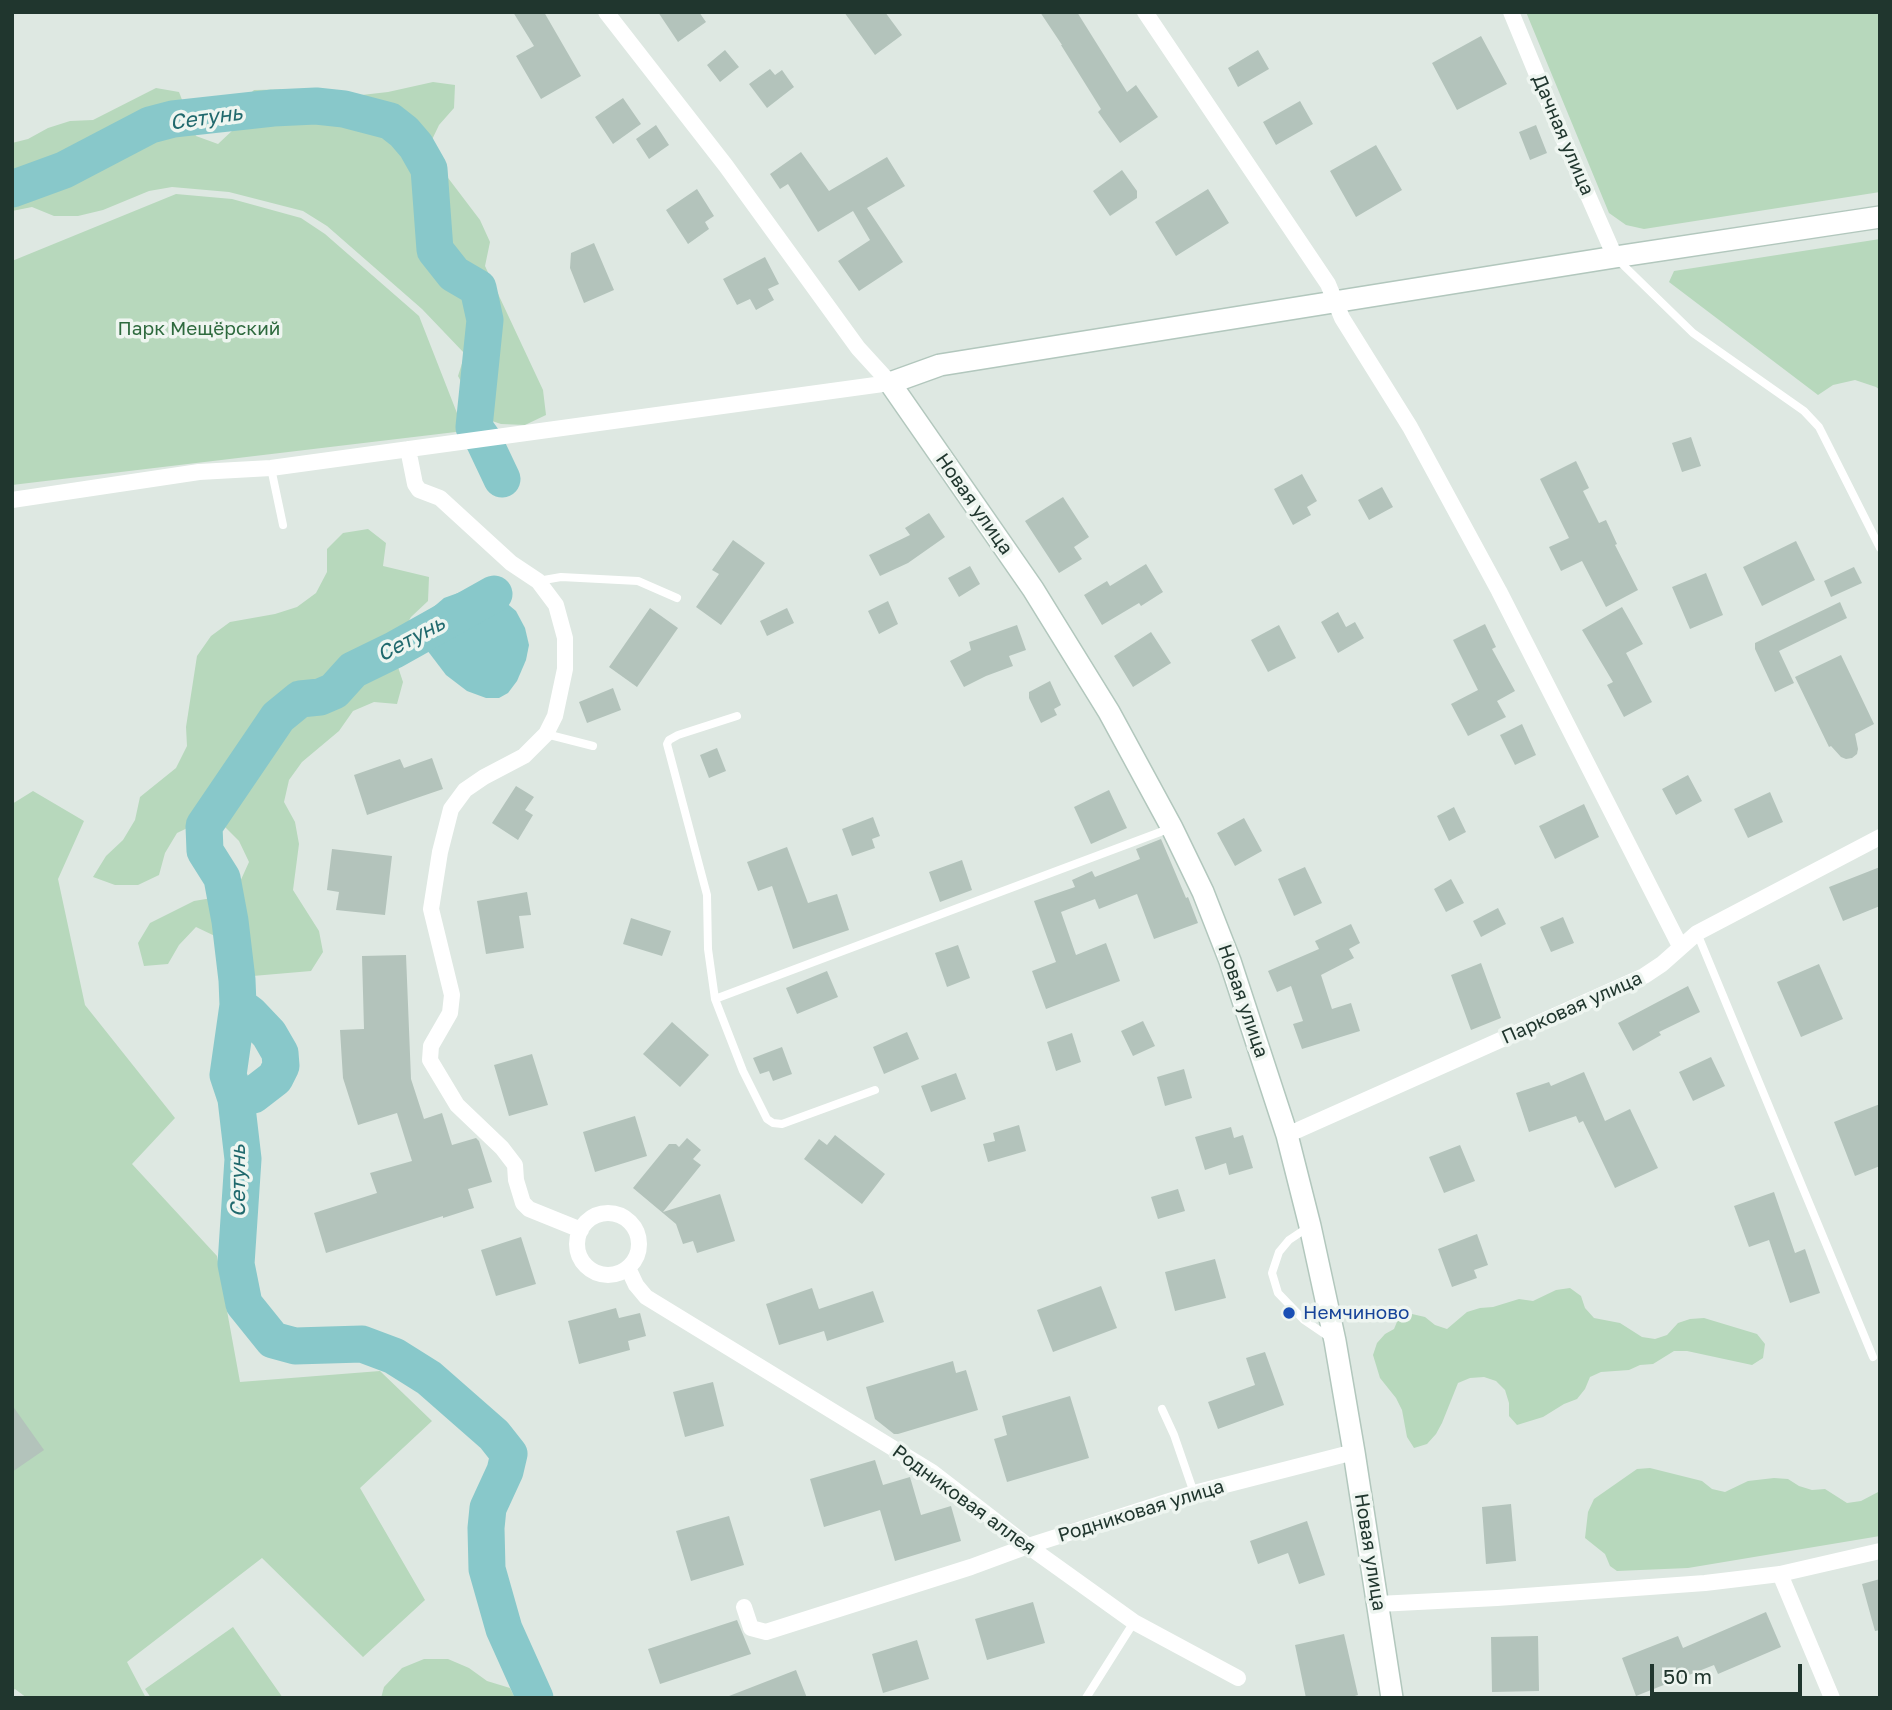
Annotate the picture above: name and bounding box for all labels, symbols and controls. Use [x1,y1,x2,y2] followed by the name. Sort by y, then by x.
[1527,71,1599,199] street label: Дачная улица
[168,100,244,136] water label: Сетунь
[118,318,280,340] park label: Парк Мещёрский
[931,449,1017,559] street label: Новая улица
[373,611,449,667] water label: Сетунь
[1213,941,1273,1061] street label: Новая улица
[1498,967,1646,1049] street label: Парковая улица
[225,1145,251,1217] water label: Сетунь
[1303,1302,1409,1324] place label: Немчиново
[1281,1305,1297,1321] marker: Немчиново
[888,1440,1040,1560] street label: Родниковая аллея
[1055,1475,1227,1547] street label: Родниковая улица
[1349,1492,1391,1612] street label: Новая улица
[1654,1650,1806,1694] scale bar
[1663,1663,1712,1689] text: 50 m

